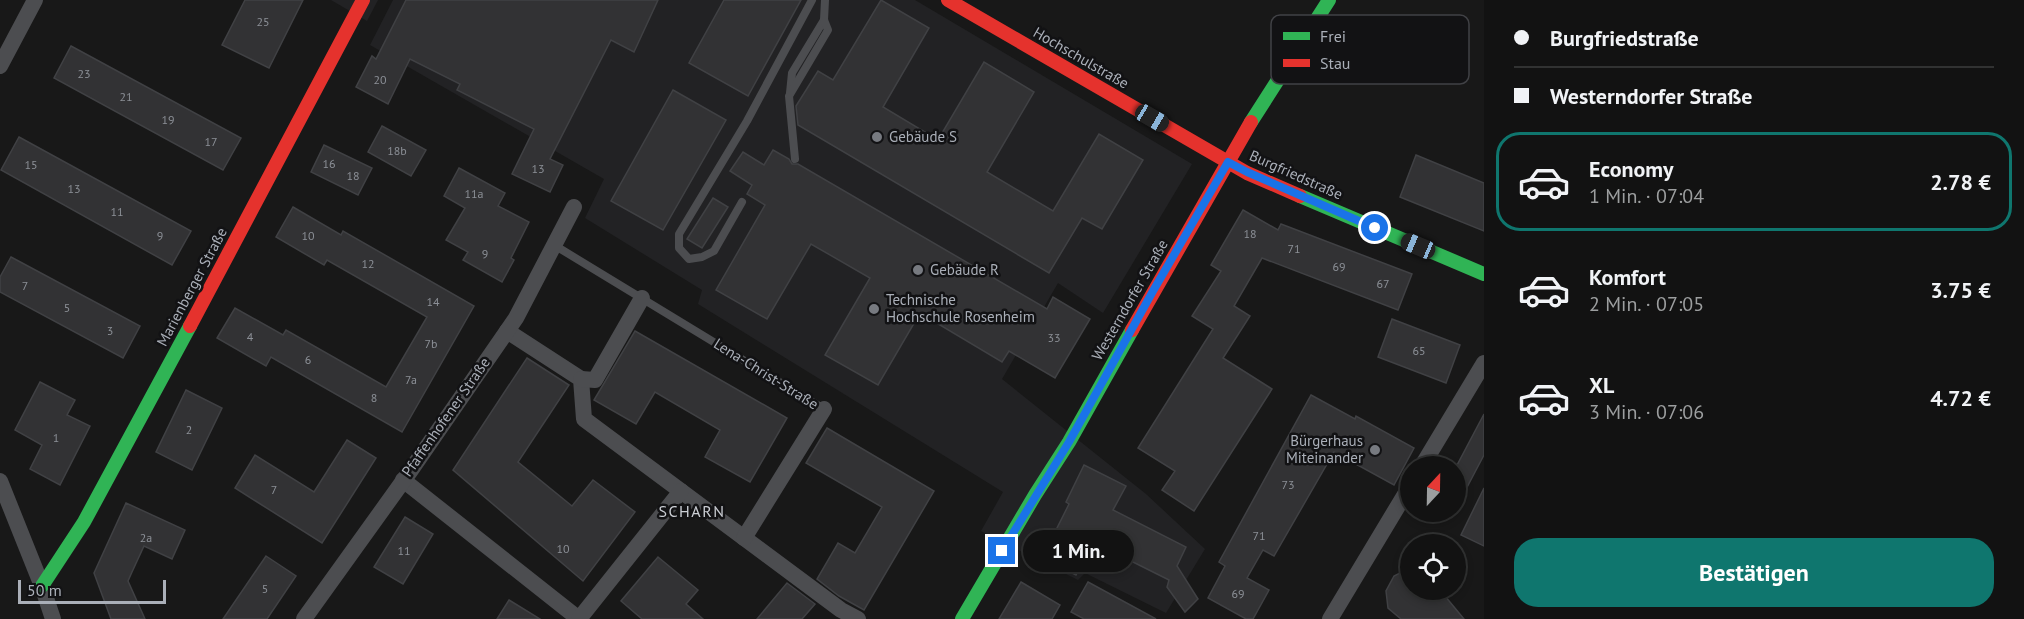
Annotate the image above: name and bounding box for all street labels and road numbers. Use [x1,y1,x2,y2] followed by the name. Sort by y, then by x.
[1030,23,1132,93] street label: Hochschulstraße
[1247,146,1346,204] street label: Burgfriedstraße
[152,224,231,349] street label: Marienberger Straße
[1087,236,1172,363] street label: Westerndorfer Straße
[710,334,822,413] street label: Lena-Christ-Straße
[397,353,494,480] street label: Pfaffenhofener Straße

